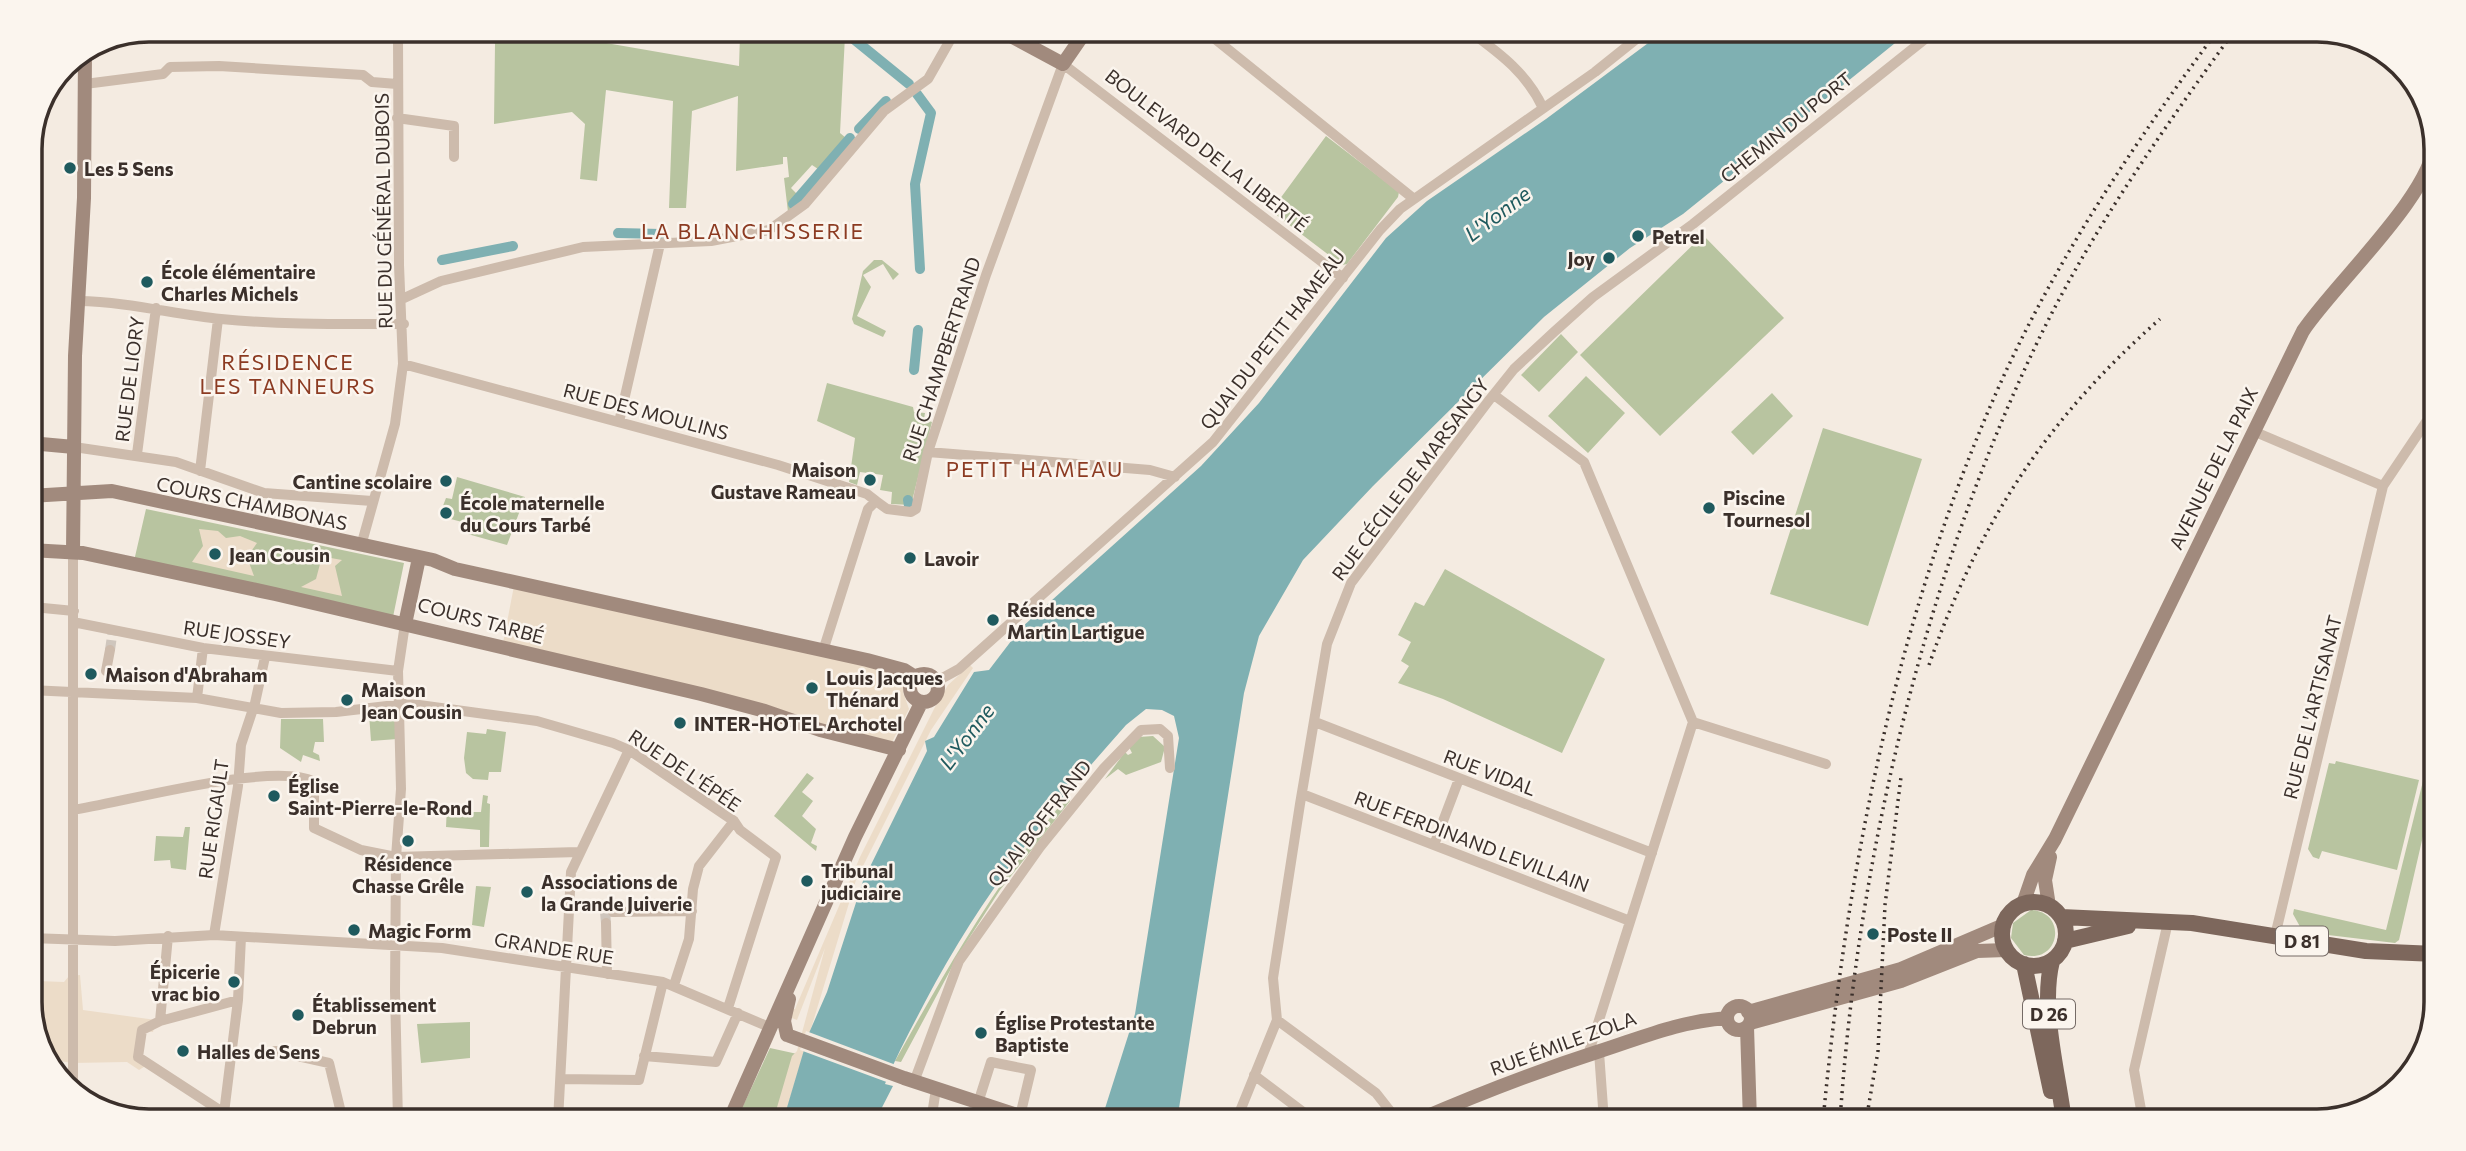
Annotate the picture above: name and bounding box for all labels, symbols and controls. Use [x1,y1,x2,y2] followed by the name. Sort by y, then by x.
[1101,64,1313,236] street label: BOULEVARD DE LA LIBERTÉ
[1715,67,1857,187] street label: CHEMIN DU PORT
[369,93,397,329] street label: RUE DU GÉNÉRAL DUBOIS
[84,157,174,180] place label: Les 5 Sens
[62,160,78,176] marker: Les 5 Sens
[1459,180,1535,246] water label: L'Yonne
[641,218,865,243] district label: LA BLANCHISSERIE
[1652,225,1705,248] place label: Petrel
[1630,228,1646,244] marker: Petrel
[1195,244,1349,434] street label: QUAI DU PETIT HAMEAU
[1568,247,1596,270] place label: Joy
[1601,250,1617,266] marker: Joy
[897,254,985,464] street label: RUE CHAMPBERTRAND
[161,260,315,305] place label: École élémentaire Charles Michels
[139,274,155,290] marker: École élémentaire Charles Michels
[110,315,148,443] street label: RUE DE LIORY
[200,349,376,398] district label: RÉSIDENCE LES TANNEURS
[1327,373,1493,585] street label: RUE CÉCILE DE MARSANGY
[561,378,731,444] street label: RUE DES MOULINS
[2164,383,2262,553] street label: AVENUE DE LA PAIX
[946,456,1124,481] district label: PETIT HAMEAU
[711,458,856,503] place label: Maison Gustave Rameau
[293,470,432,493] place label: Cantine scolaire
[154,471,350,535] street label: COURS CHAMBONAS
[862,472,878,488] marker: Maison Gustave Rameau
[438,473,454,489] marker: Cantine scolaire
[1723,486,1810,531] place label: Piscine Tournesol
[460,491,604,536] place label: École maternelle du Cours Tarbé
[1701,500,1717,516] marker: Piscine Tournesol
[438,505,454,521] marker: École maternelle du Cours Tarbé
[229,543,330,566] place label: Jean Cousin
[207,546,223,562] marker: Jean Cousin
[924,547,979,570] place label: Lavoir
[902,550,918,566] marker: Lavoir
[415,592,547,648] street label: COURS TARBÉ
[1007,598,1144,643] place label: Résidence Martin Lartigue
[985,612,1001,628] marker: Résidence Martin Lartigue
[2278,613,2346,801] street label: RUE DE L'ARTISANAT
[182,615,292,653] street label: RUE JOSSEY
[105,663,268,686] place label: Maison d'Abraham
[83,666,99,682] marker: Maison d'Abraham
[826,666,943,711] place label: Louis Jacques Thénard
[361,678,462,723] place label: Maison Jean Cousin
[804,680,820,696] marker: Louis Jacques Thénard
[339,692,355,708] marker: Maison Jean Cousin
[933,698,999,774] water label: L'Yonne
[694,712,902,735] place label: INTER-HOTEL Archotel
[672,715,688,731] marker: INTER-HOTEL Archotel
[624,724,746,816] street label: RUE DE L'ÉPÉE
[1441,744,1539,800] street label: RUE VIDAL
[982,755,1096,891] street label: QUAI BOFFRAND
[193,758,233,880] street label: RUE RIGAULT
[288,774,472,819] place label: Église Saint-Pierre-le-Rond
[1351,786,1593,896] street label: RUE FERDINAND LEVILLAIN
[266,788,282,804] marker: Église Saint-Pierre-le-Rond
[400,833,416,849] marker: Résidence Chasse Grêle
[352,852,464,897] place label: Résidence Chasse Grêle
[820,859,901,904] place label: Tribunal judiciaire
[541,870,692,915] place label: Associations de la Grande Juiverie
[799,873,815,889] marker: Tribunal judiciaire
[519,884,535,900] marker: Associations de la Grande Juiverie
[368,919,471,942] place label: Magic Form
[346,922,362,938] marker: Magic Form
[1887,923,1953,946] place label: Poste II
[1865,926,1881,942] marker: Poste II
[2276,926,2328,956] road number: D 81
[493,927,615,969] street label: GRANDE RUE
[150,960,220,1005] place label: Épicerie vrac bio
[226,974,242,990] marker: Épicerie vrac bio
[312,993,436,1038] place label: Établissement Debrun
[2023,1000,2075,1028] road number: D 26
[1487,1006,1639,1080] street label: RUE ÉMILE ZOLA
[290,1007,306,1023] marker: Établissement Debrun
[995,1011,1155,1056] place label: Église Protestante Baptiste
[973,1025,989,1041] marker: Église Protestante Baptiste
[197,1040,320,1063] place label: Halles de Sens
[175,1043,191,1059] marker: Halles de Sens

